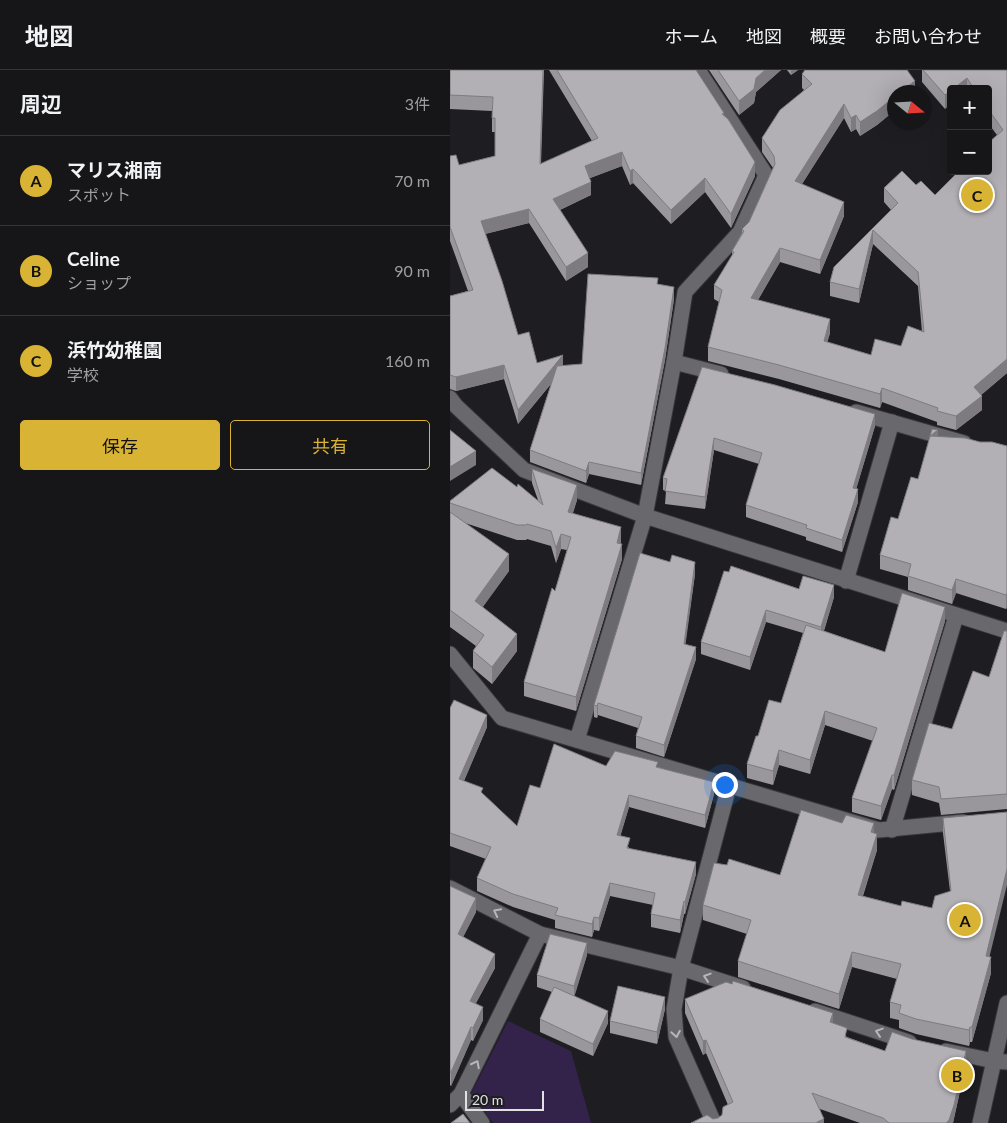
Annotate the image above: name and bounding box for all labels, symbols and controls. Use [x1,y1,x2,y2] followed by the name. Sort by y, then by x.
[25,21,73,50] text: 地図
[665,25,718,47] text: ホーム
[746,25,782,47] text: 地図
[810,25,846,47] text: 概要
[874,25,982,47] text: お問い合わせ
[887,85,932,130] north arrow
[947,85,992,175] map controls
[947,85,992,130] button: +
[20,91,62,116] text: 周辺
[405,94,430,113] text: 3件
[947,130,992,175] button: −
[67,158,162,181] text: マリス湘南
[30,171,42,190] text: A
[394,171,430,190] text: 70 m
[961,176,993,214] pin: C
[67,185,131,204] text: スポット
[67,247,120,270] text: Celine
[31,261,41,280] text: B
[394,261,430,280] text: 90 m
[67,273,131,292] text: ショップ
[67,338,162,361] text: 浜竹幼稚園
[31,351,41,370] text: C
[385,351,430,370] text: 160 m
[67,365,99,384] text: 学校
[20,420,220,470] button: 保存
[230,420,430,470] button: 共有
[712,772,738,798] your location
[949,901,981,939] pin: A
[493,908,502,918] one-way arrow
[704,972,712,982] one-way arrow
[875,1027,883,1037] one-way arrow
[671,1029,681,1038] one-way arrow
[941,1056,973,1094] pin: B
[470,1060,480,1069] one-way arrow
[465,1088,544,1111] scale bar
[472,1091,503,1108] text: 20 m

